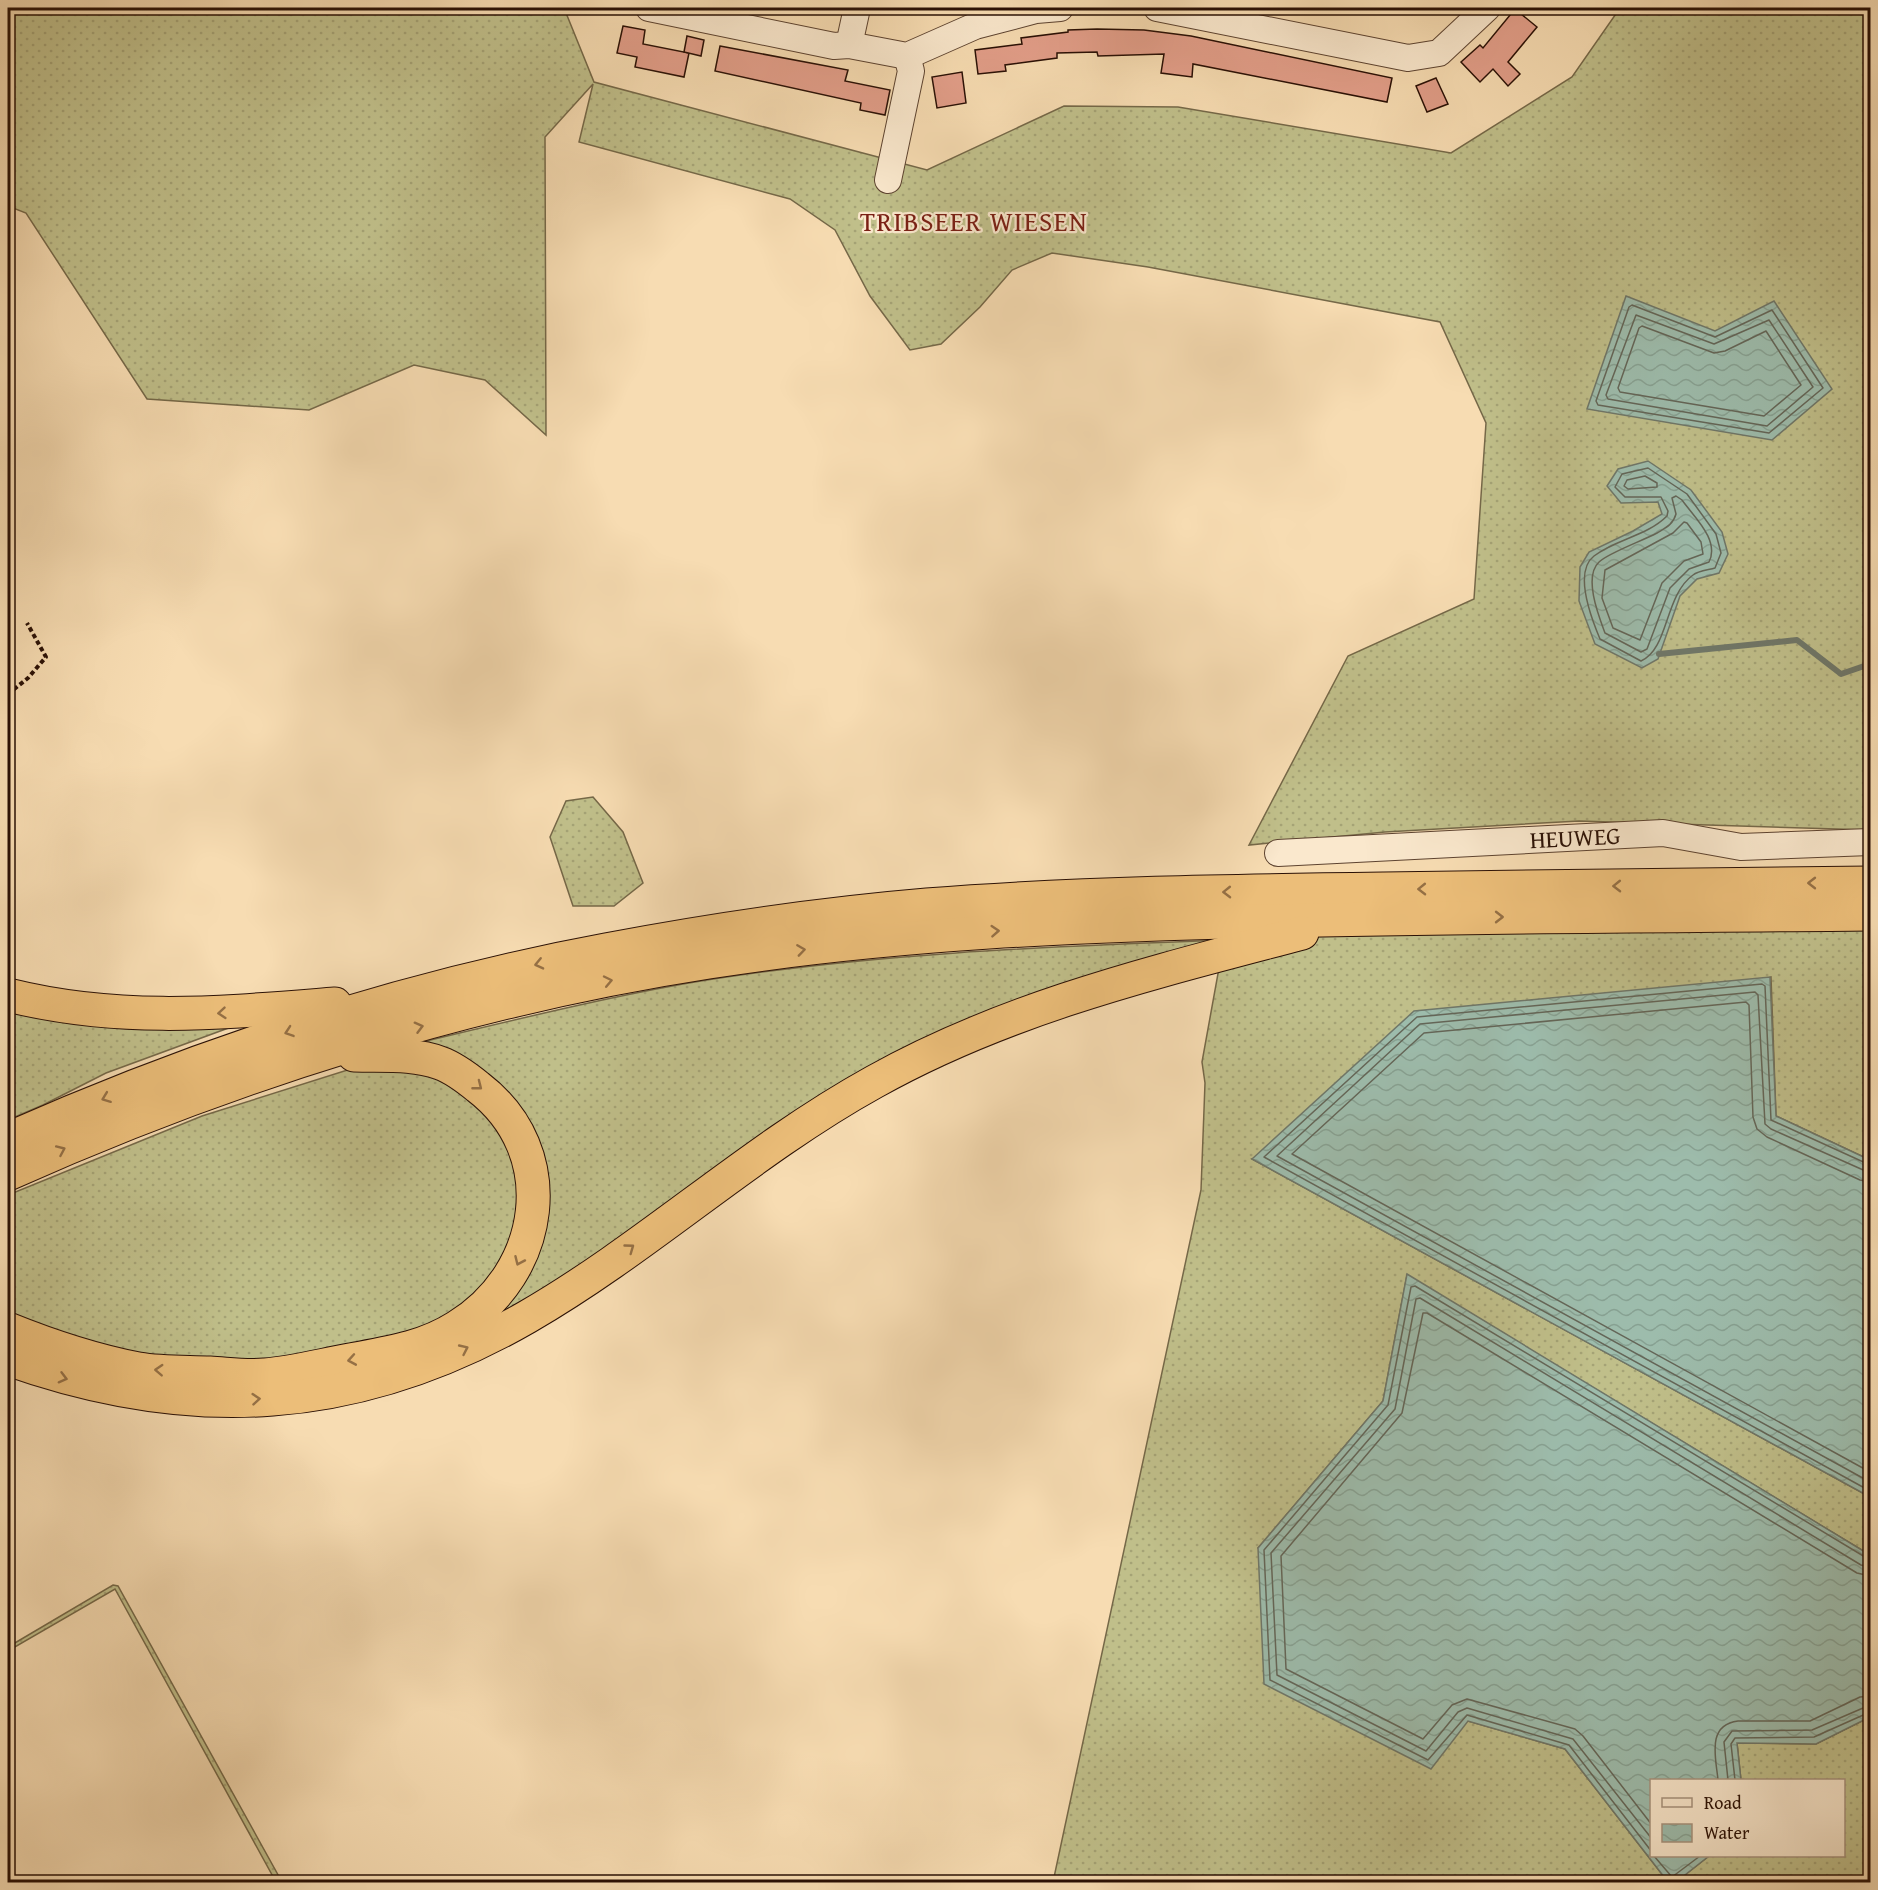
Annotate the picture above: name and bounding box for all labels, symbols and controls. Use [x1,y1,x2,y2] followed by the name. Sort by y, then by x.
[860,201,1088,241] district label: TRIBSEER WIESEN
[1529,818,1621,857] street label: HEUWEG
[1808,877,1817,890] one-way arrow
[1613,880,1622,892] one-way arrow
[1418,882,1427,895] one-way arrow
[1223,885,1232,898] one-way arrow
[1495,911,1504,924] one-way arrow
[990,925,999,938] one-way arrow
[796,944,805,956] one-way arrow
[534,957,544,970] one-way arrow
[603,975,613,988] one-way arrow
[217,1006,227,1019] one-way arrow
[413,1022,424,1034] one-way arrow
[284,1025,295,1038] one-way arrow
[472,1079,483,1090] one-way arrow
[101,1091,112,1103] one-way arrow
[55,1145,66,1157] one-way arrow
[624,1244,635,1255] one-way arrow
[514,1255,526,1266] one-way arrow
[457,1344,468,1356] one-way arrow
[348,1353,357,1365] one-way arrow
[154,1364,163,1377] one-way arrow
[57,1371,68,1383] one-way arrow
[251,1393,260,1406] one-way arrow
[1650,1779,1845,1857] legend
[1704,1789,1742,1816] text: Road
[1704,1819,1750,1846] text: Water

